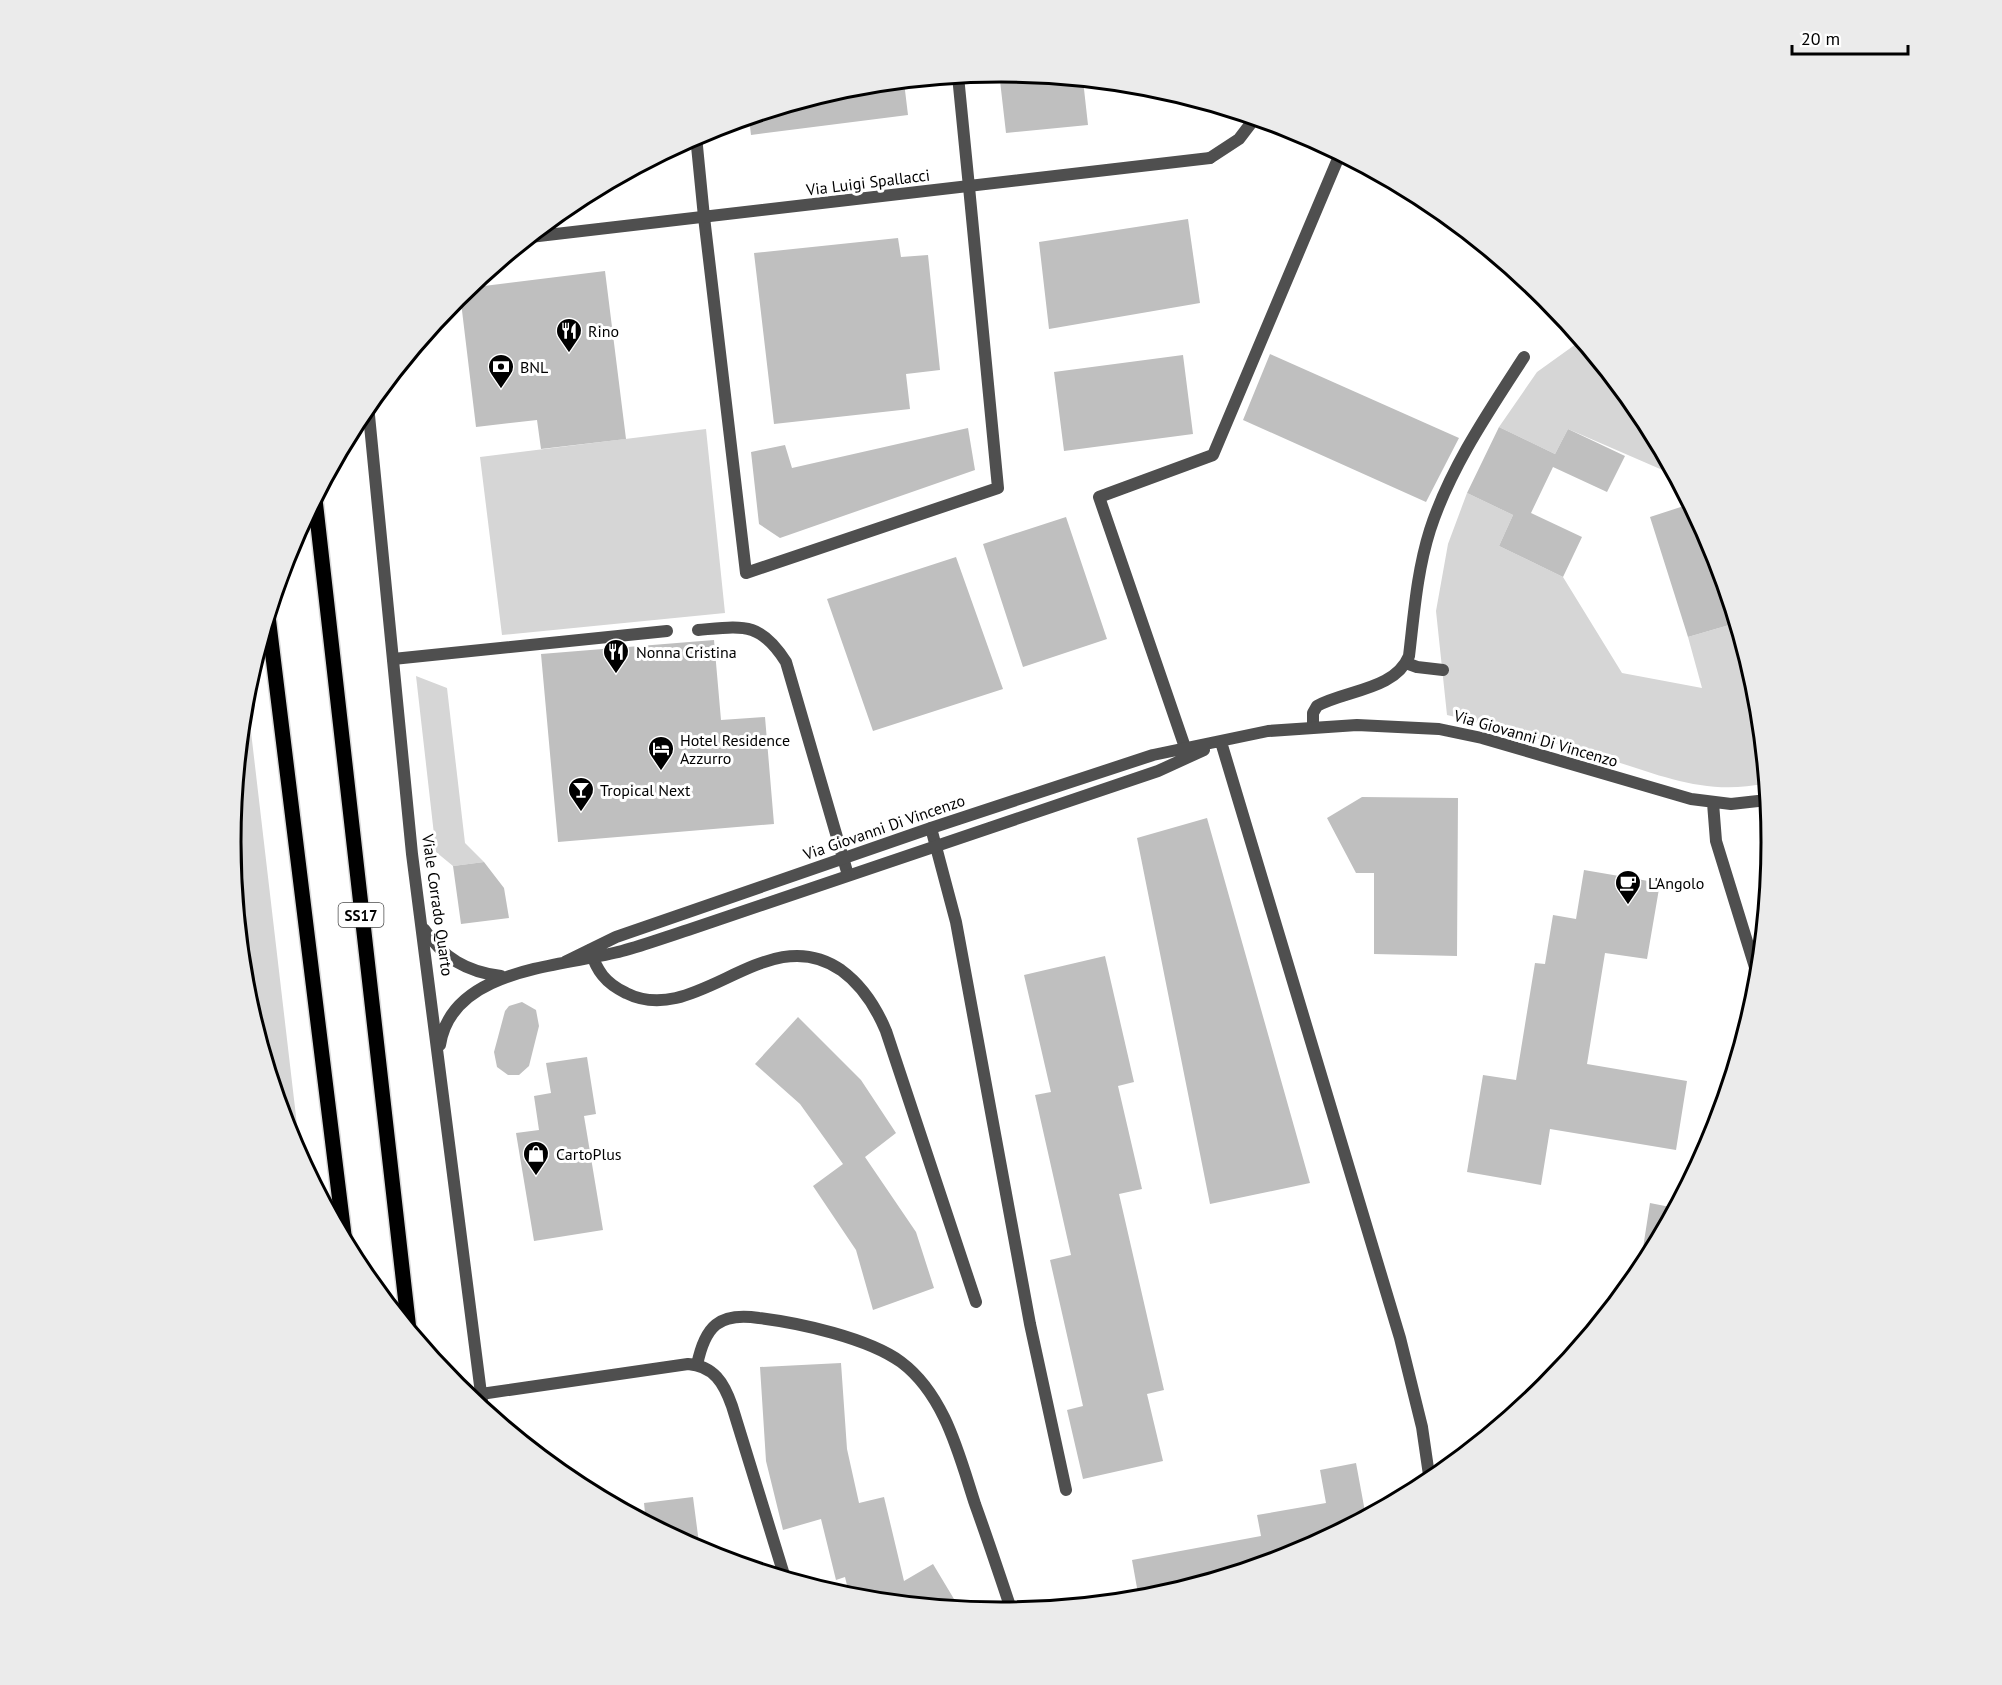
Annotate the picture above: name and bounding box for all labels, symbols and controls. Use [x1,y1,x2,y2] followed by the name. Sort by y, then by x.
[1792,18,1908,56] scale bar
[1801,27,1840,50] text: 20 m
[804,164,931,200] street label: Via Luigi Spallacci
[554,316,584,354] restaurant icon: Rino
[588,321,619,341] place label: Rino
[486,352,516,390] bank icon: BNL
[520,357,548,377] place label: BNL
[601,637,631,675] restaurant icon: Nonna Cristina
[636,642,737,662] place label: Nonna Cristina
[1451,705,1620,771] street label: Via Giovanni Di Vincenzo
[680,730,790,768] place label: Hotel Residence Azzurro
[646,734,676,772] hotel icon: Hotel Residence Azzurro
[566,775,596,813] bar icon: Tropical Next
[600,780,691,800] place label: Tropical Next
[800,790,967,864] street label: Via Giovanni Di Vincenzo
[418,832,458,977] street label: Viale Corrado Quarto
[1613,868,1643,906] cafe icon: L'Angolo
[1648,873,1704,893] place label: L'Angolo
[338,903,384,927] road number: SS17
[521,1139,551,1177] shop icon: CartoPlus
[556,1144,622,1164] place label: CartoPlus

